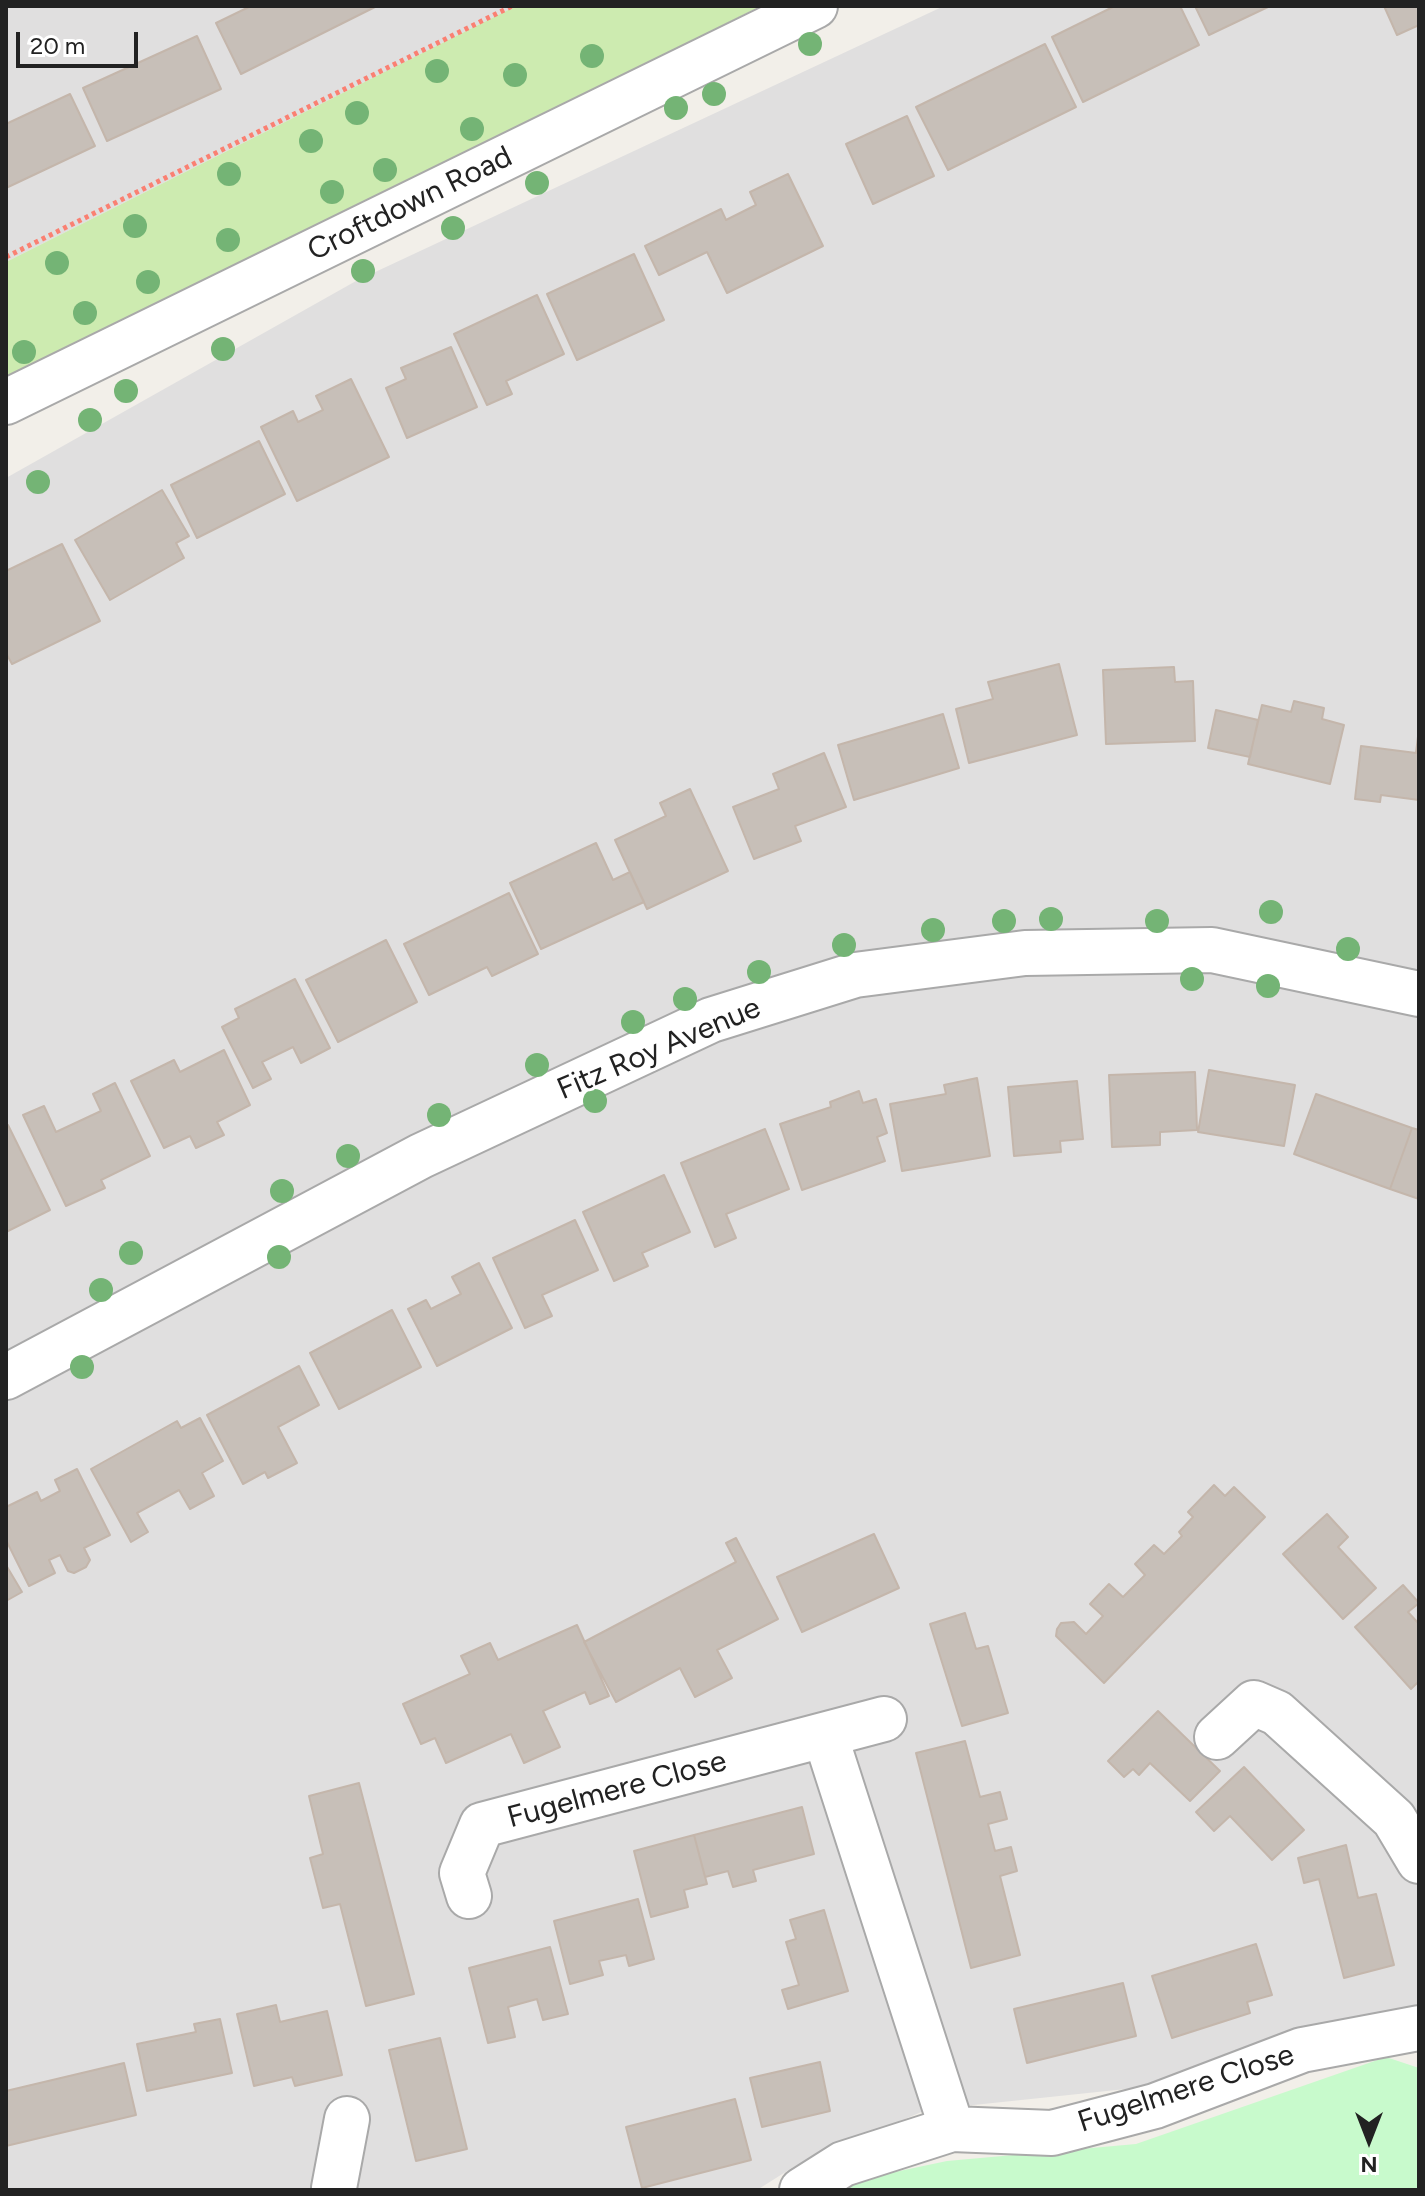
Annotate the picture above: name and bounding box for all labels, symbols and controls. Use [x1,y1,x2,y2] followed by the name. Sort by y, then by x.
[20,16,142,66] scale bar
[30,31,85,60] text: 20 m
[302,139,518,269] street label: Croftdown Road
[552,990,766,1108] street label: Fitz Roy Avenue
[504,1743,730,1837] street label: Fugelmere Close
[1073,2037,1299,2141] street label: Fugelmere Close
[1329,2100,1409,2180] north arrow
[1361,2151,1378,2178] text: N

